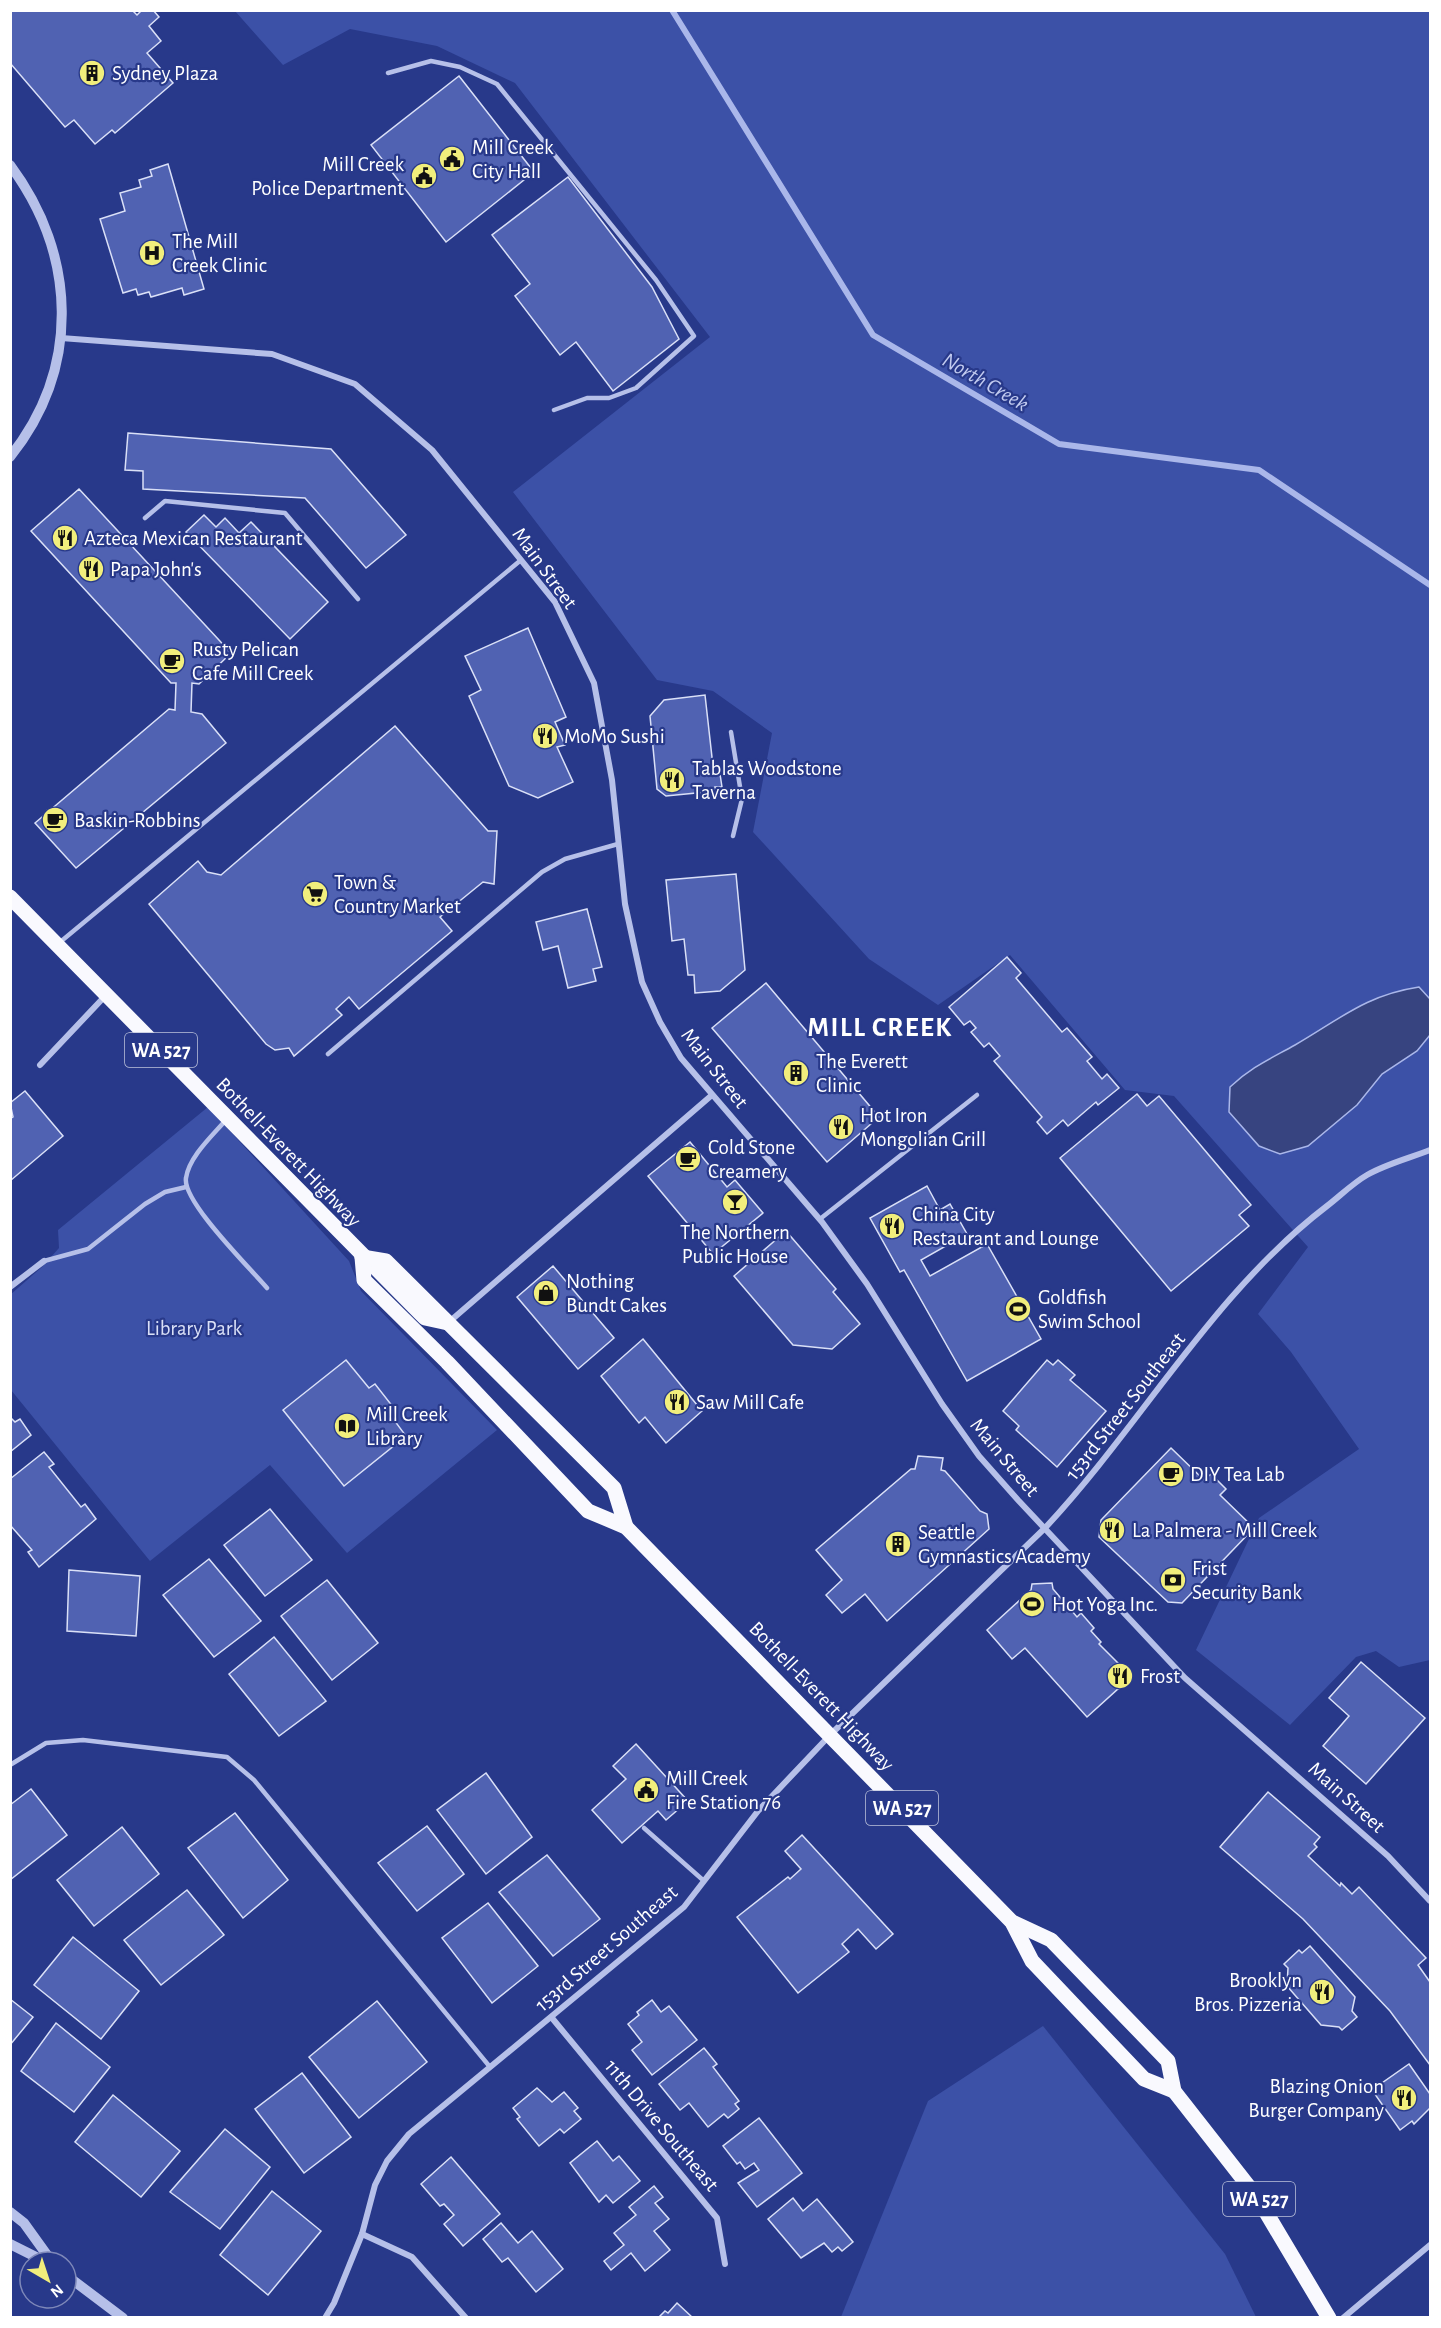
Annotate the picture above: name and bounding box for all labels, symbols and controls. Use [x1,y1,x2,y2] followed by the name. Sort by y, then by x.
[77,58,107,88] building icon: Sydney Plaza
[112,63,218,84] place label: Sydney Plaza
[472,137,554,182] place label: Mill Creek City Hall
[437,144,467,174] public building icon: Mill Creek City Hall
[251,154,404,199] place label: Mill Creek Police Department
[409,161,439,191] public building icon: Mill Creek Police Department
[172,231,267,276] place label: The Mill Creek Clinic
[137,238,167,268] hospital icon: The Mill Creek Clinic
[939,348,1032,415] water label: North Creek
[50,523,80,553] restaurant icon: Azteca Mexican Restaurant
[508,524,581,613] street label: Main Street
[84,528,303,549] place label: Azteca Mexican Restaurant
[76,554,106,584] restaurant icon: Papa John's
[110,559,202,580] place label: Papa John's
[192,639,314,684] place label: Rusty Pelican Cafe Mill Creek
[157,646,187,676] cafe icon: Rusty Pelican Cafe Mill Creek
[530,721,560,751] restaurant icon: MoMo Sushi
[564,726,665,747] place label: MoMo Sushi
[692,758,842,803] place label: Tablas Woodstone Taverna
[657,765,687,795] restaurant icon: Tablas Woodstone Taverna
[40,805,70,835] cafe icon: Baskin-Robbins
[74,810,201,831] place label: Baskin-Robbins
[334,872,461,917] place label: Town & Country Market
[300,879,330,909] supermarket icon: Town & Country Market
[807,1014,953,1041] district label: MILL CREEK
[677,1024,752,1112] street label: Main Street
[125,1033,197,1067] road number: WA 527
[816,1051,908,1096] place label: The Everett Clinic
[781,1058,811,1088] building icon: The Everett Clinic
[212,1074,365,1231] street label: Bothell-Everett Highway
[860,1105,986,1150] place label: Hot Iron Mongolian Grill
[826,1112,856,1142] restaurant icon: Hot Iron Mongolian Grill
[708,1137,795,1182] place label: Cold Stone Creamery
[673,1144,703,1174] cafe icon: Cold Stone Creamery
[720,1187,750,1217] bar icon: The Northern Public House
[912,1204,1099,1249] place label: China City Restaurant and Lounge
[877,1211,907,1241] restaurant icon: China City Restaurant and Lounge
[680,1222,790,1267] place label: The Northern Public House
[566,1271,667,1316] place label: Nothing Bundt Cakes
[531,1278,561,1308] shop icon: Nothing Bundt Cakes
[1038,1287,1141,1332] place label: Goldfish Swim School
[1003,1294,1033,1324] sports icon: Goldfish Swim School
[146,1318,243,1339] park label: Library Park
[1062,1328,1189,1484] street label: 153rd Street Southeast
[662,1387,692,1417] restaurant icon: Saw Mill Cafe
[696,1392,804,1413] place label: Saw Mill Cafe
[366,1404,448,1449] place label: Mill Creek Library
[332,1411,362,1441] library icon: Mill Creek Library
[966,1414,1043,1501] street label: Main Street
[1156,1459,1186,1489] cafe icon: DIY Tea Lab
[1190,1464,1285,1485] place label: DIY Tea Lab
[1097,1515,1127,1545] restaurant icon: La Palmera - Mill Creek
[1132,1520,1317,1541] place label: La Palmera - Mill Creek
[918,1522,1090,1567] place label: Seattle Gymnastics Academy
[883,1529,913,1559] building icon: Seattle Gymnastics Academy
[1192,1558,1302,1603] place label: Frist Security Bank
[1158,1565,1188,1595] bank icon: Frist Security Bank
[1017,1589,1047,1619] sports icon: Hot Yoga Inc.
[1052,1594,1158,1615] place label: Hot Yoga Inc.
[745,1618,898,1775] street label: Bothell-Everett Highway
[1105,1661,1135,1691] restaurant icon: Frost
[1140,1666,1180,1687] place label: Frost
[1304,1758,1389,1837] street label: Main Street
[666,1768,781,1813] place label: Mill Creek Fire Station 76
[631,1775,661,1805] public building icon: Mill Creek Fire Station 76
[866,1791,938,1825] road number: WA 527
[531,1881,682,2016] street label: 153rd Street Southeast
[1194,1970,1302,2015] place label: Brooklyn Bros. Pizzeria
[1307,1977,1337,2007] restaurant icon: Brooklyn Bros. Pizzeria
[601,2055,723,2195] street label: 11th Drive Southeast
[1248,2076,1384,2121] place label: Blazing Onion Burger Company
[1389,2083,1419,2113] restaurant icon: Blazing Onion Burger Company
[1223,2182,1295,2216] road number: WA 527
[18,2250,78,2310] north arrow
[47,2281,66,2301] text: N

